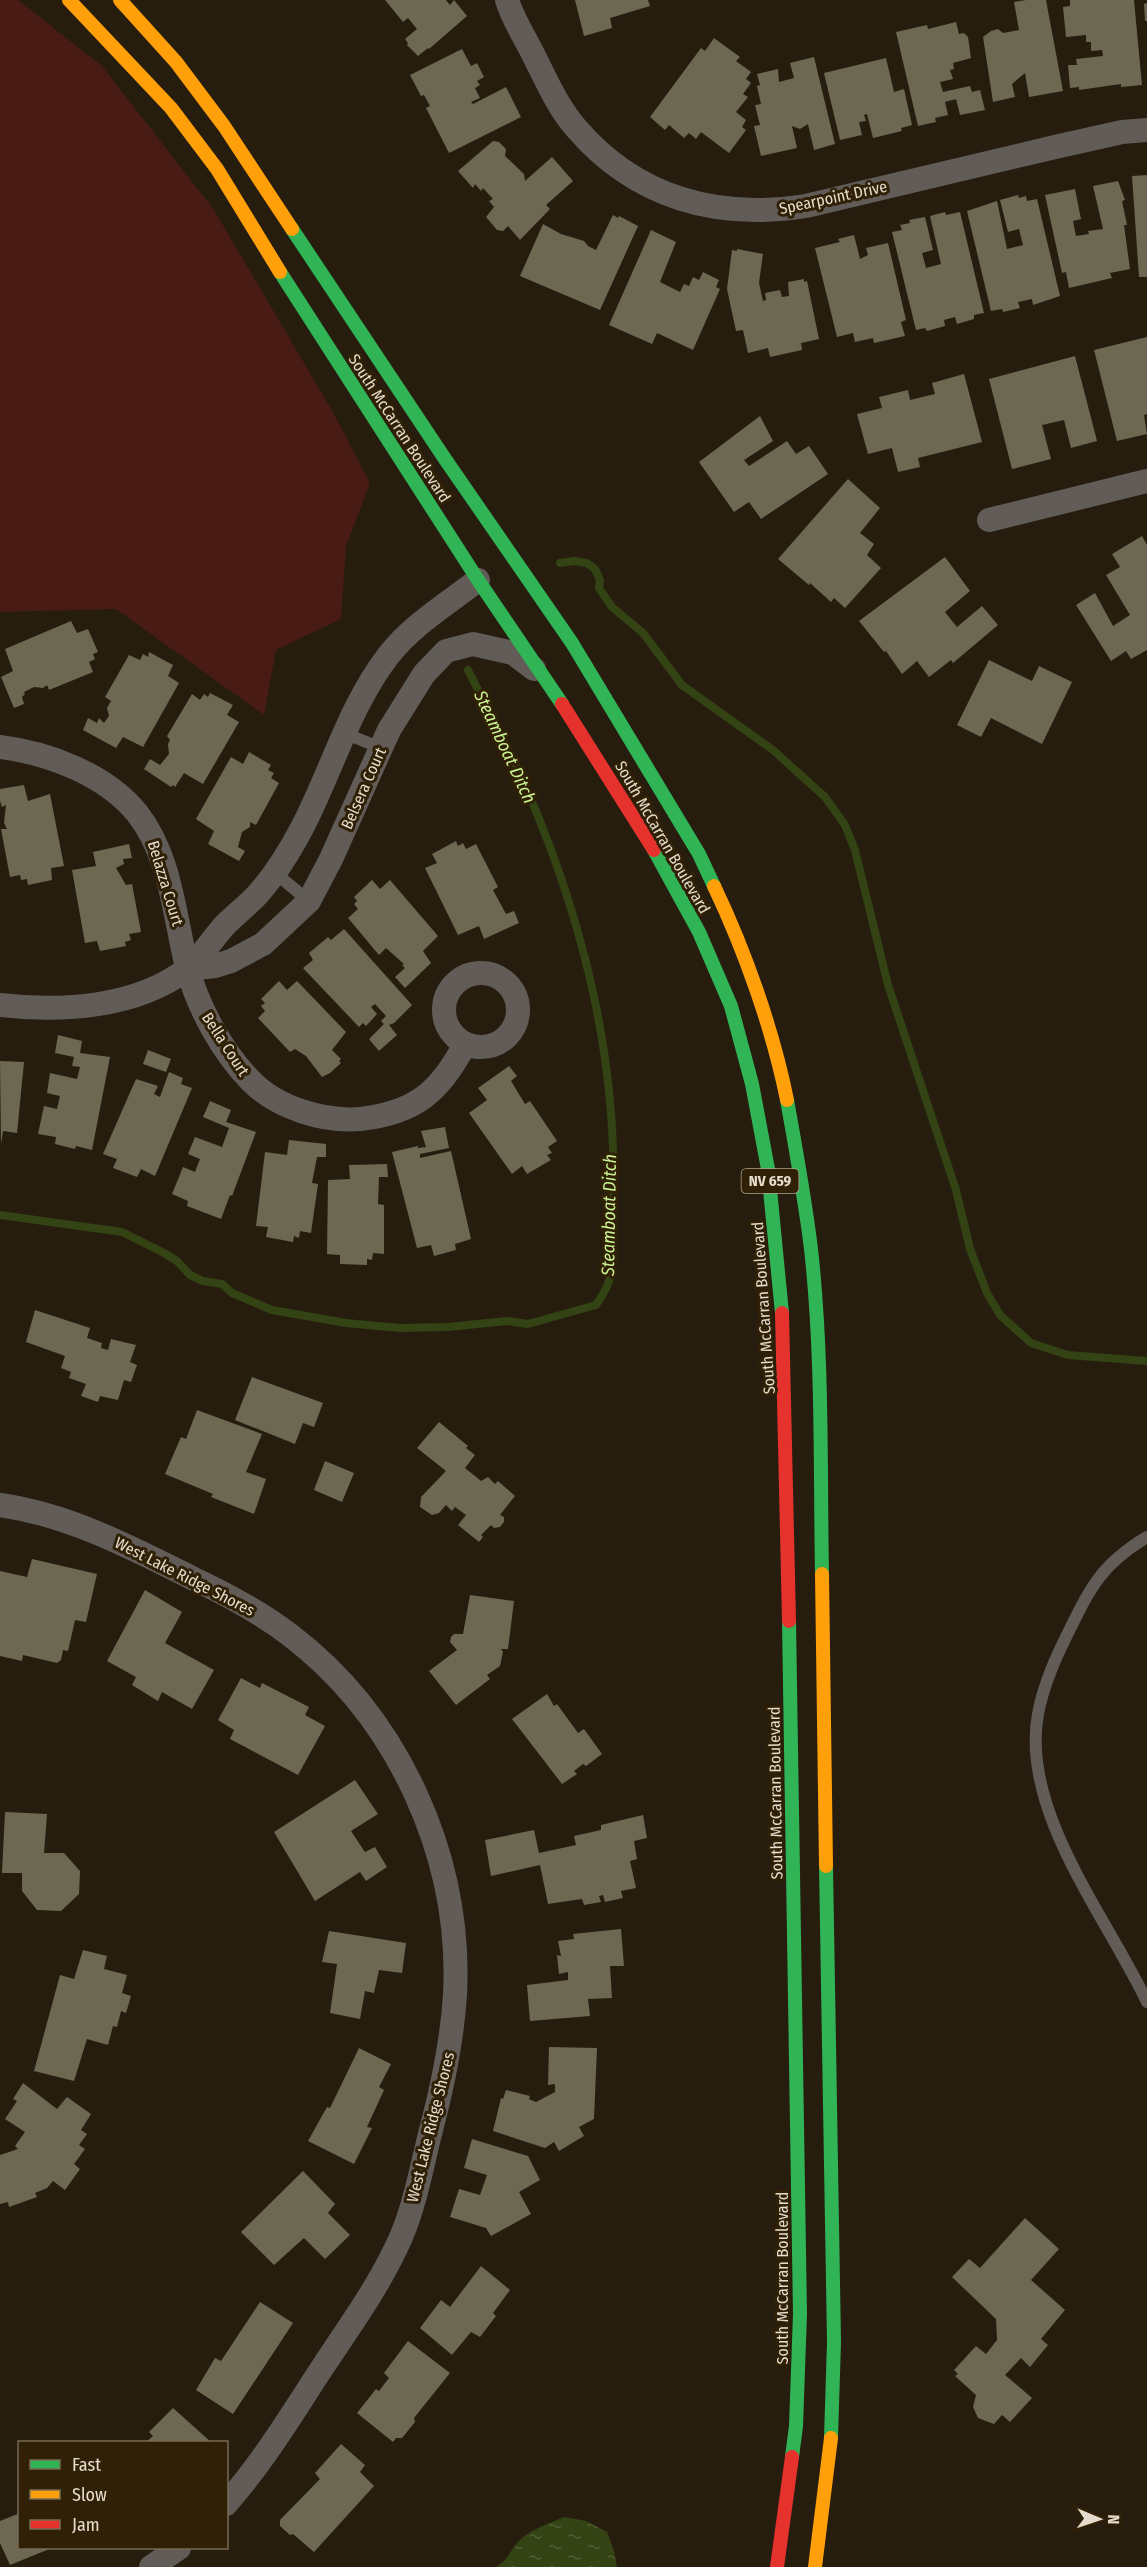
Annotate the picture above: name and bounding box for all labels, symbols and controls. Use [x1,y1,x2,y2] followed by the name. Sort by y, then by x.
[777,177,889,218] street label: Spearpoint Drive
[345,351,455,506] street label: South McCarran Boulevard
[469,686,541,807] water label: Steamboat Ditch
[337,744,390,832] street label: Belsera Court
[611,758,714,917] street label: South McCarran Boulevard
[144,838,188,929] street label: Belazza Court
[198,1009,254,1080] street label: Bella Court
[597,1154,621,1277] water label: Steamboat Ditch
[742,1169,798,1193] road number: NV 659
[748,1221,779,1395] street label: South McCarran Boulevard
[112,1533,258,1620] street label: West Lake Ridge Shores
[764,1706,787,1880] street label: South McCarran Boulevard
[403,2050,458,2204] street label: West Lake Ridge Shores
[773,2192,792,2364] street label: South McCarran Boulevard
[18,2441,228,2549] legend
[72,2454,101,2476] text: Fast
[72,2484,107,2506] text: Slow
[1069,2489,1129,2549] north arrow
[72,2514,100,2536] text: Jam
[1104,2514,1123,2525] text: N

